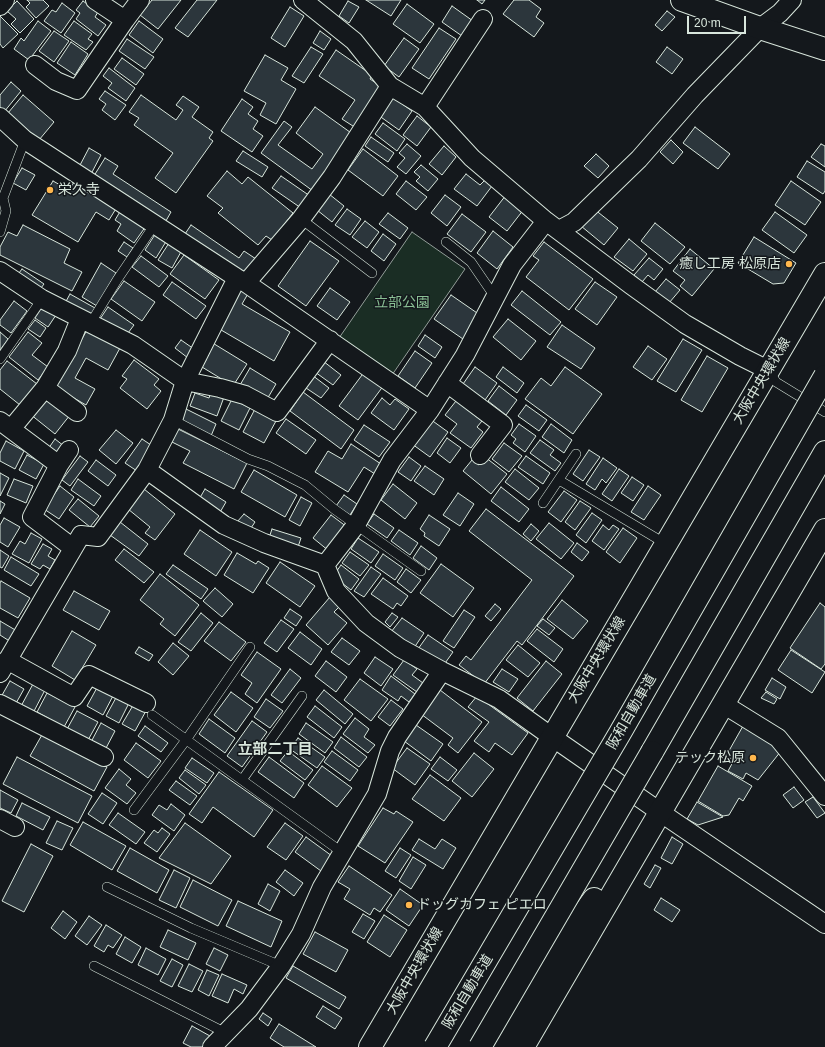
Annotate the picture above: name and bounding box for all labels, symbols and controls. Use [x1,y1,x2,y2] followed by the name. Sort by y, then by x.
[689,8,748,34] scale bar
[694,16,721,30] text: 20 m
[58,182,100,198] place label: 栄久寺
[45,185,55,195] marker: 栄久寺
[679,256,781,272] place label: 癒し工房 松原店
[784,259,794,269] marker: 癒し工房 松原店
[374,295,430,311] park label: 立部公園
[730,335,794,427] street label: 大阪中央環状線
[565,614,629,706] street label: 大阪中央環状線
[604,671,660,753] street label: 阪和自動車道
[238,741,312,759] district label: 立部二丁目
[675,750,745,766] place label: テック松原
[748,753,758,763] marker: テック松原
[417,897,547,913] place label: ドッグカフェ ピエロ
[404,900,414,910] marker: ドッグカフェ ピエロ
[383,924,447,1018] street label: 大阪中央環状線
[439,952,497,1032] street label: 阪和自動車道

